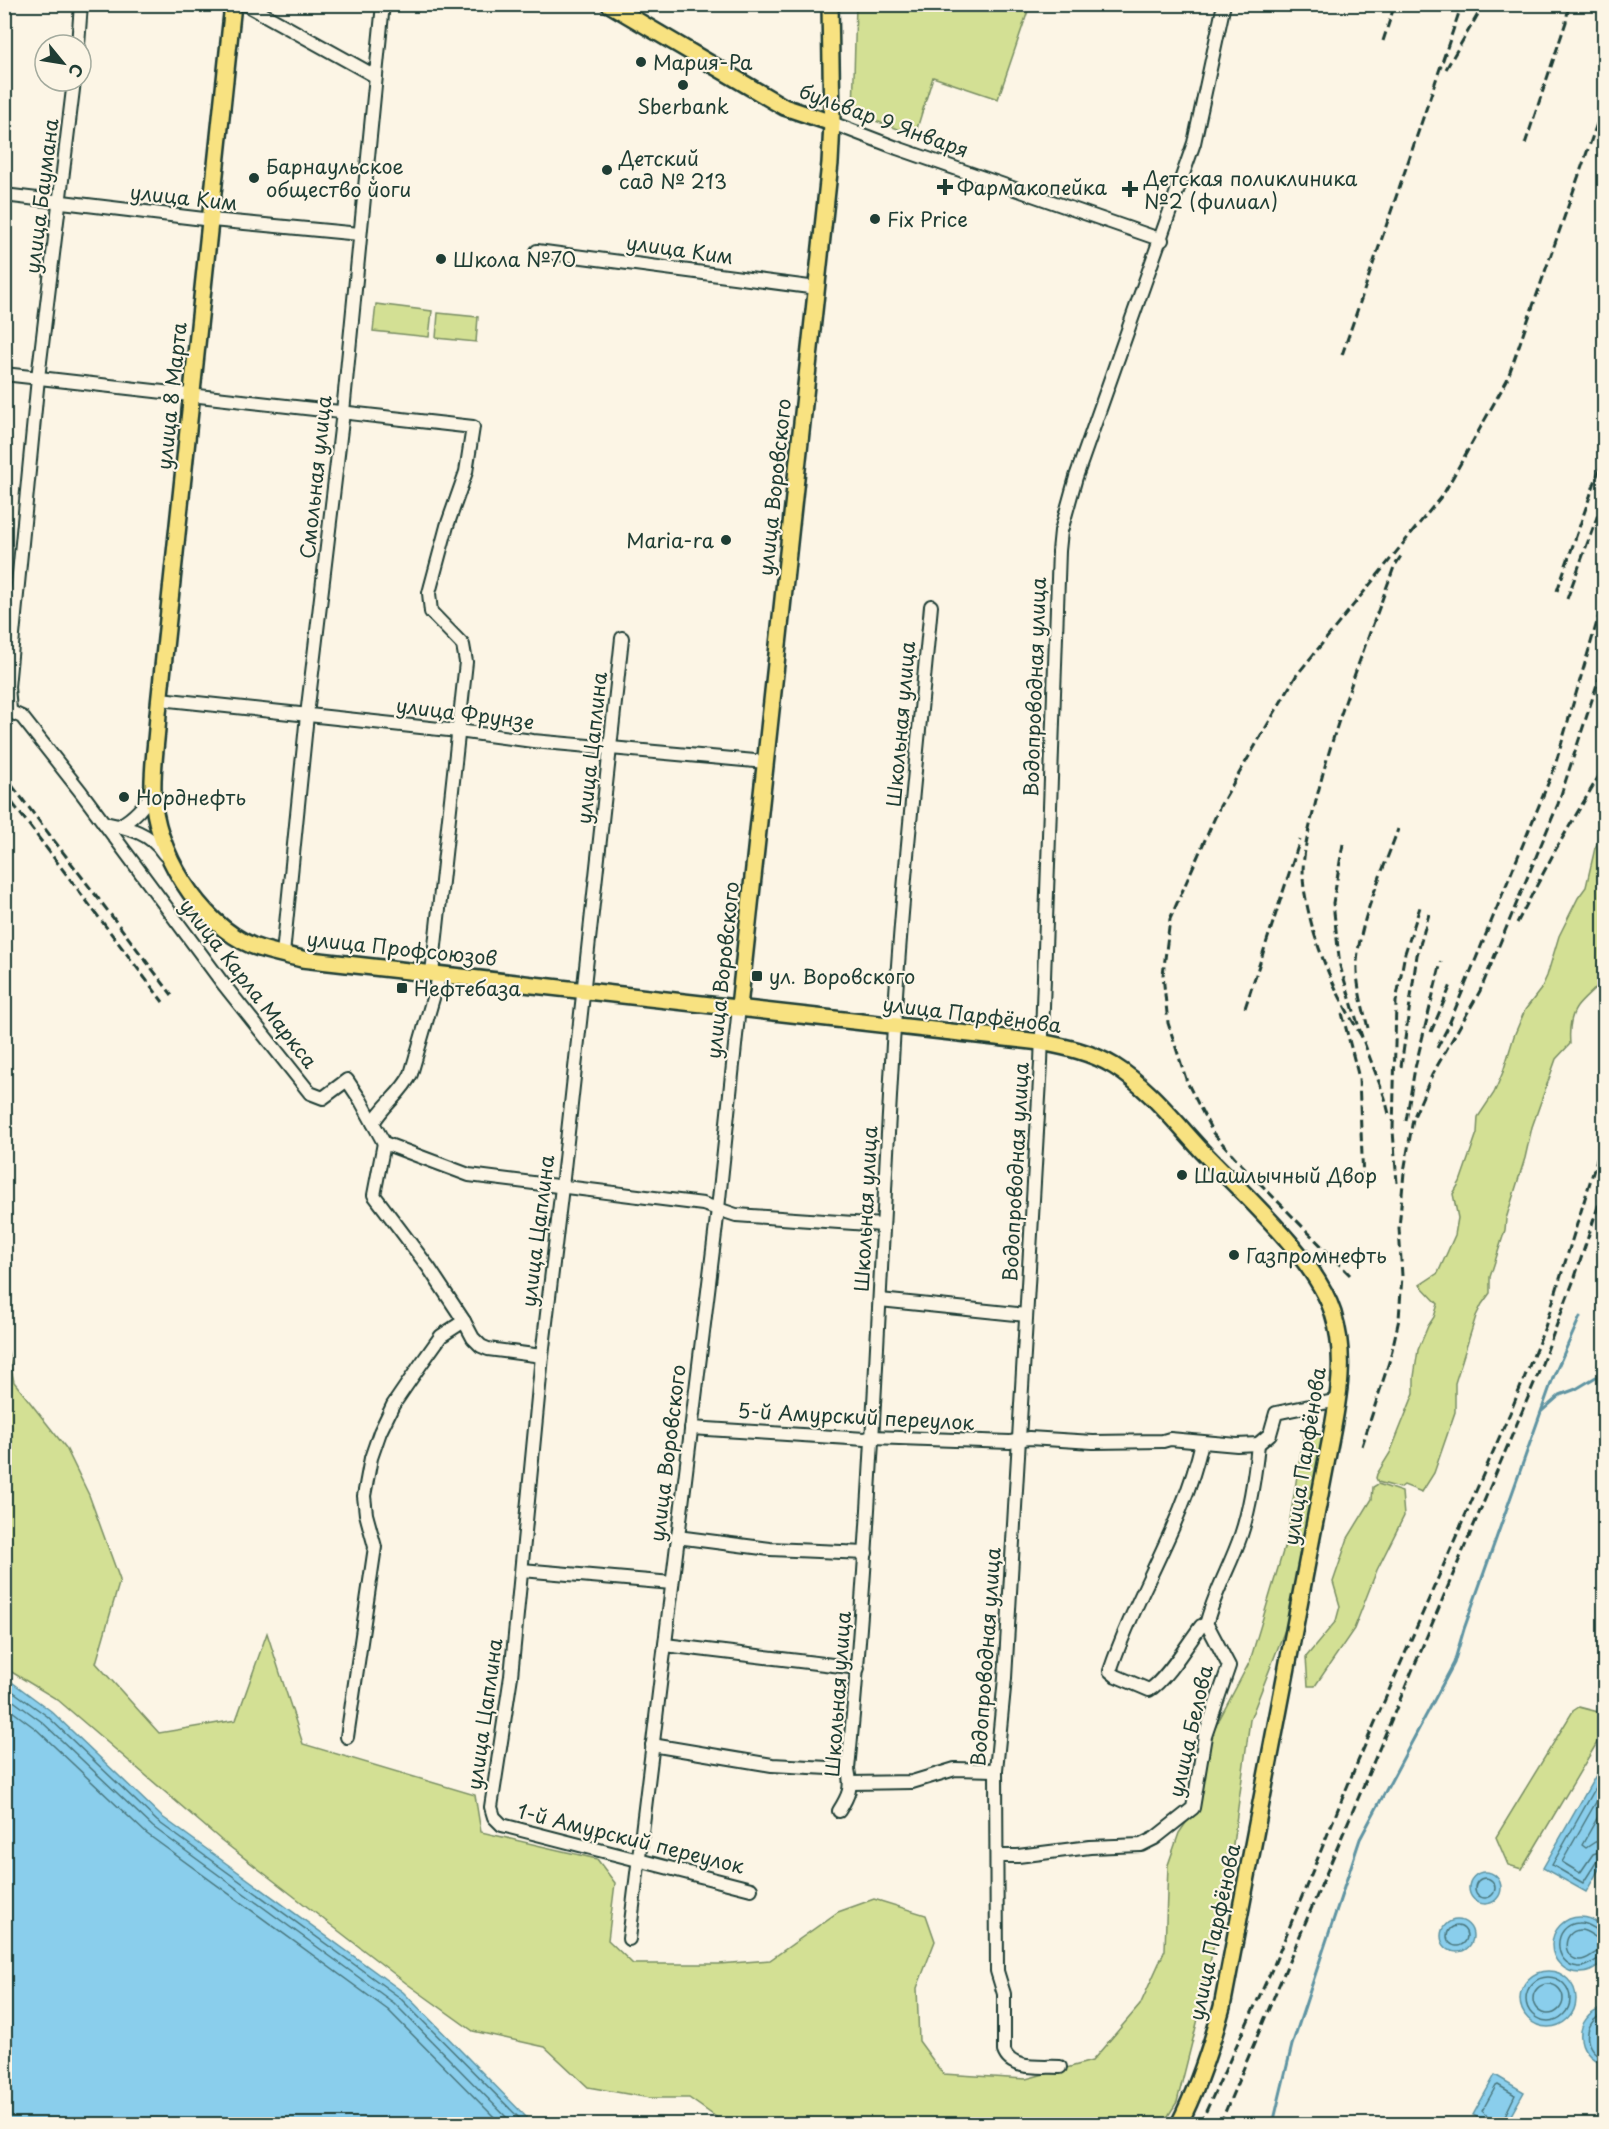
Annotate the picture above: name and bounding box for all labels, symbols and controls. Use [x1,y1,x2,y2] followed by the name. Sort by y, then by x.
[33,33,93,93] north arrow
[653,47,753,77] place label: Мария-Ра
[634,55,648,69] marker: Мария-Ра
[63,60,90,82] text: С
[795,75,973,165] street label: бульвар 9 Января
[676,78,690,92] marker: Sberbank
[637,91,729,121] place label: Sberbank
[17,116,65,275] street label: улица Баумана
[618,143,727,196] place label: Детский сад № 213
[266,151,411,204] place label: Барнаульское общество йоги
[600,163,614,177] marker: Детский сад № 213
[1143,163,1358,216] place label: Детская поликлиника №2 (филиал)
[247,171,261,185] marker: Барнаульское общество йоги
[957,172,1107,202] place label: Фармакопейка
[129,176,239,218] street label: улица Ким
[938,180,952,194] marker: Фармакопейка
[1121,180,1139,198] marker: Детская поликлиника №2 (филиал)
[887,204,968,234] place label: Fix Price
[868,212,882,226] marker: Fix Price
[624,227,736,271] street label: улица Ким
[453,244,576,274] place label: Школа №70
[434,252,448,266] marker: Школа №70
[148,320,194,471] street label: улица 8 Марта
[292,393,339,560] street label: Смольная улица
[750,397,798,577] street label: улица Воровского
[626,525,715,555] place label: Maria-ra
[719,533,733,547] marker: Maria-ra
[1015,576,1053,797] street label: Водопроводная улица
[878,640,922,808] street label: Школьная улица
[568,670,614,826] street label: улица Цаплина
[394,690,536,736] street label: улица Фрунзе
[136,782,246,812] place label: Норднефть
[117,790,131,804] marker: Норднефть
[698,880,746,1060] street label: улица Воровского
[173,892,325,1075] street label: улица Карла Маркса
[305,923,499,973] street label: улица Профсоюзов
[769,961,915,991] place label: ул. Воровского
[750,969,764,983] marker: ул. Воровского
[414,973,521,1003] place label: Нефтебаза
[395,981,409,995] marker: Нефтебаза
[881,988,1064,1040] street label: улица Парфёнова
[994,1061,1036,1283] street label: Водопроводная улица
[846,1125,884,1293] street label: Школьная улица
[513,1153,561,1309] street label: улица Цаплина
[1194,1160,1377,1190] place label: Шашлычный Двор
[1175,1168,1189,1182] marker: Шашлычный Двор
[1246,1240,1387,1270] place label: Газпромнефть
[1227,1248,1241,1262] marker: Газпромнефть
[641,1363,693,1543] street label: улица Воровского
[1275,1364,1333,1547] street label: улица Парфёнова
[737,1395,975,1437] street label: 5-й Амурский переулок
[962,1546,1008,1768] street label: Водопроводная улица
[816,1610,858,1778] street label: Школьная улица
[459,1636,510,1792] street label: улица Цаплина
[1160,1661,1220,1800] street label: улица Белова
[514,1795,748,1881] street label: 1-й Амурский переулок
[1181,1840,1247,2023] street label: улица Парфёнова

